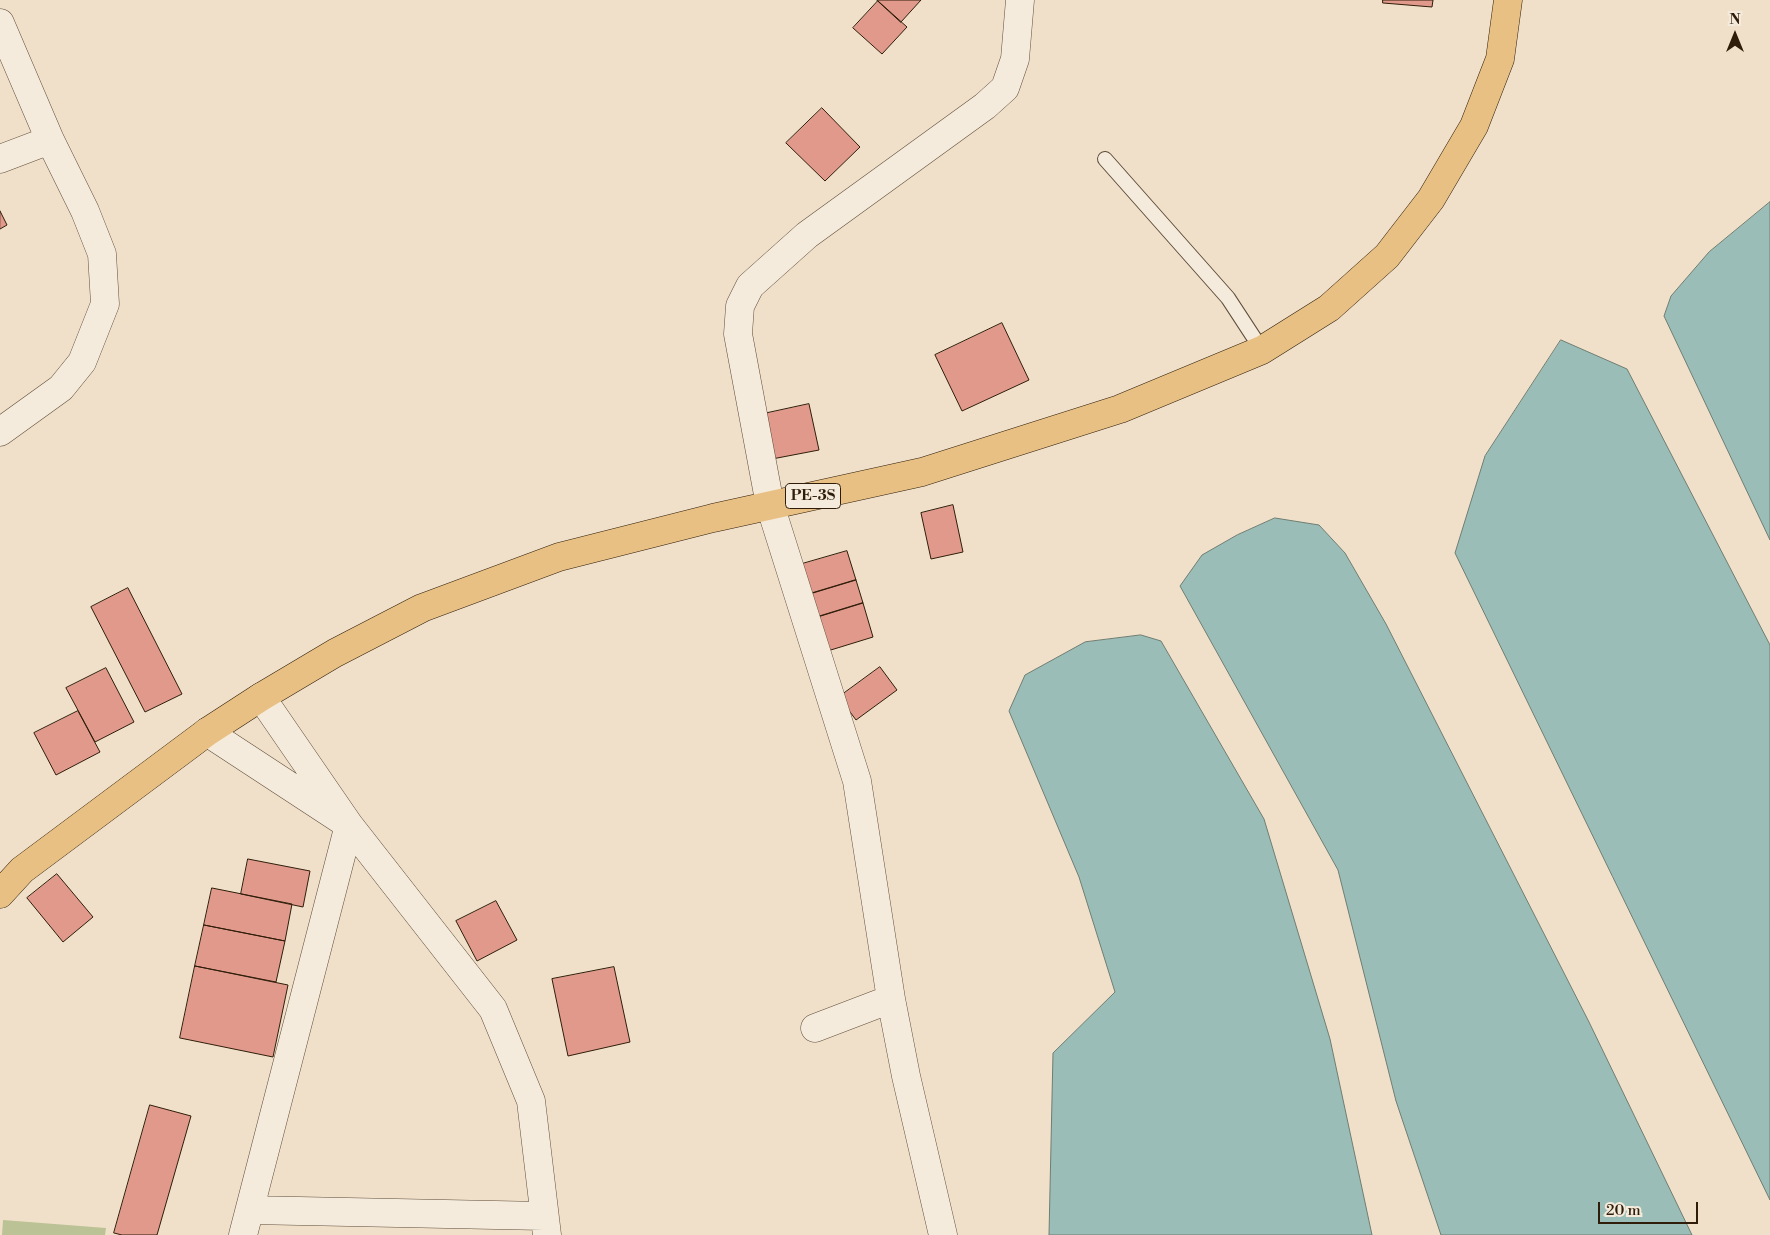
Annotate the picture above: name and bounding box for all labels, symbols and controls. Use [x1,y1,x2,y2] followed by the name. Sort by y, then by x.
[1710,10,1760,60] north arrow
[1729,11,1741,29] text: N
[786,484,840,508] road number: PE-3S
[1600,1192,1700,1224] scale bar
[1606,1201,1641,1220] text: 20 m

